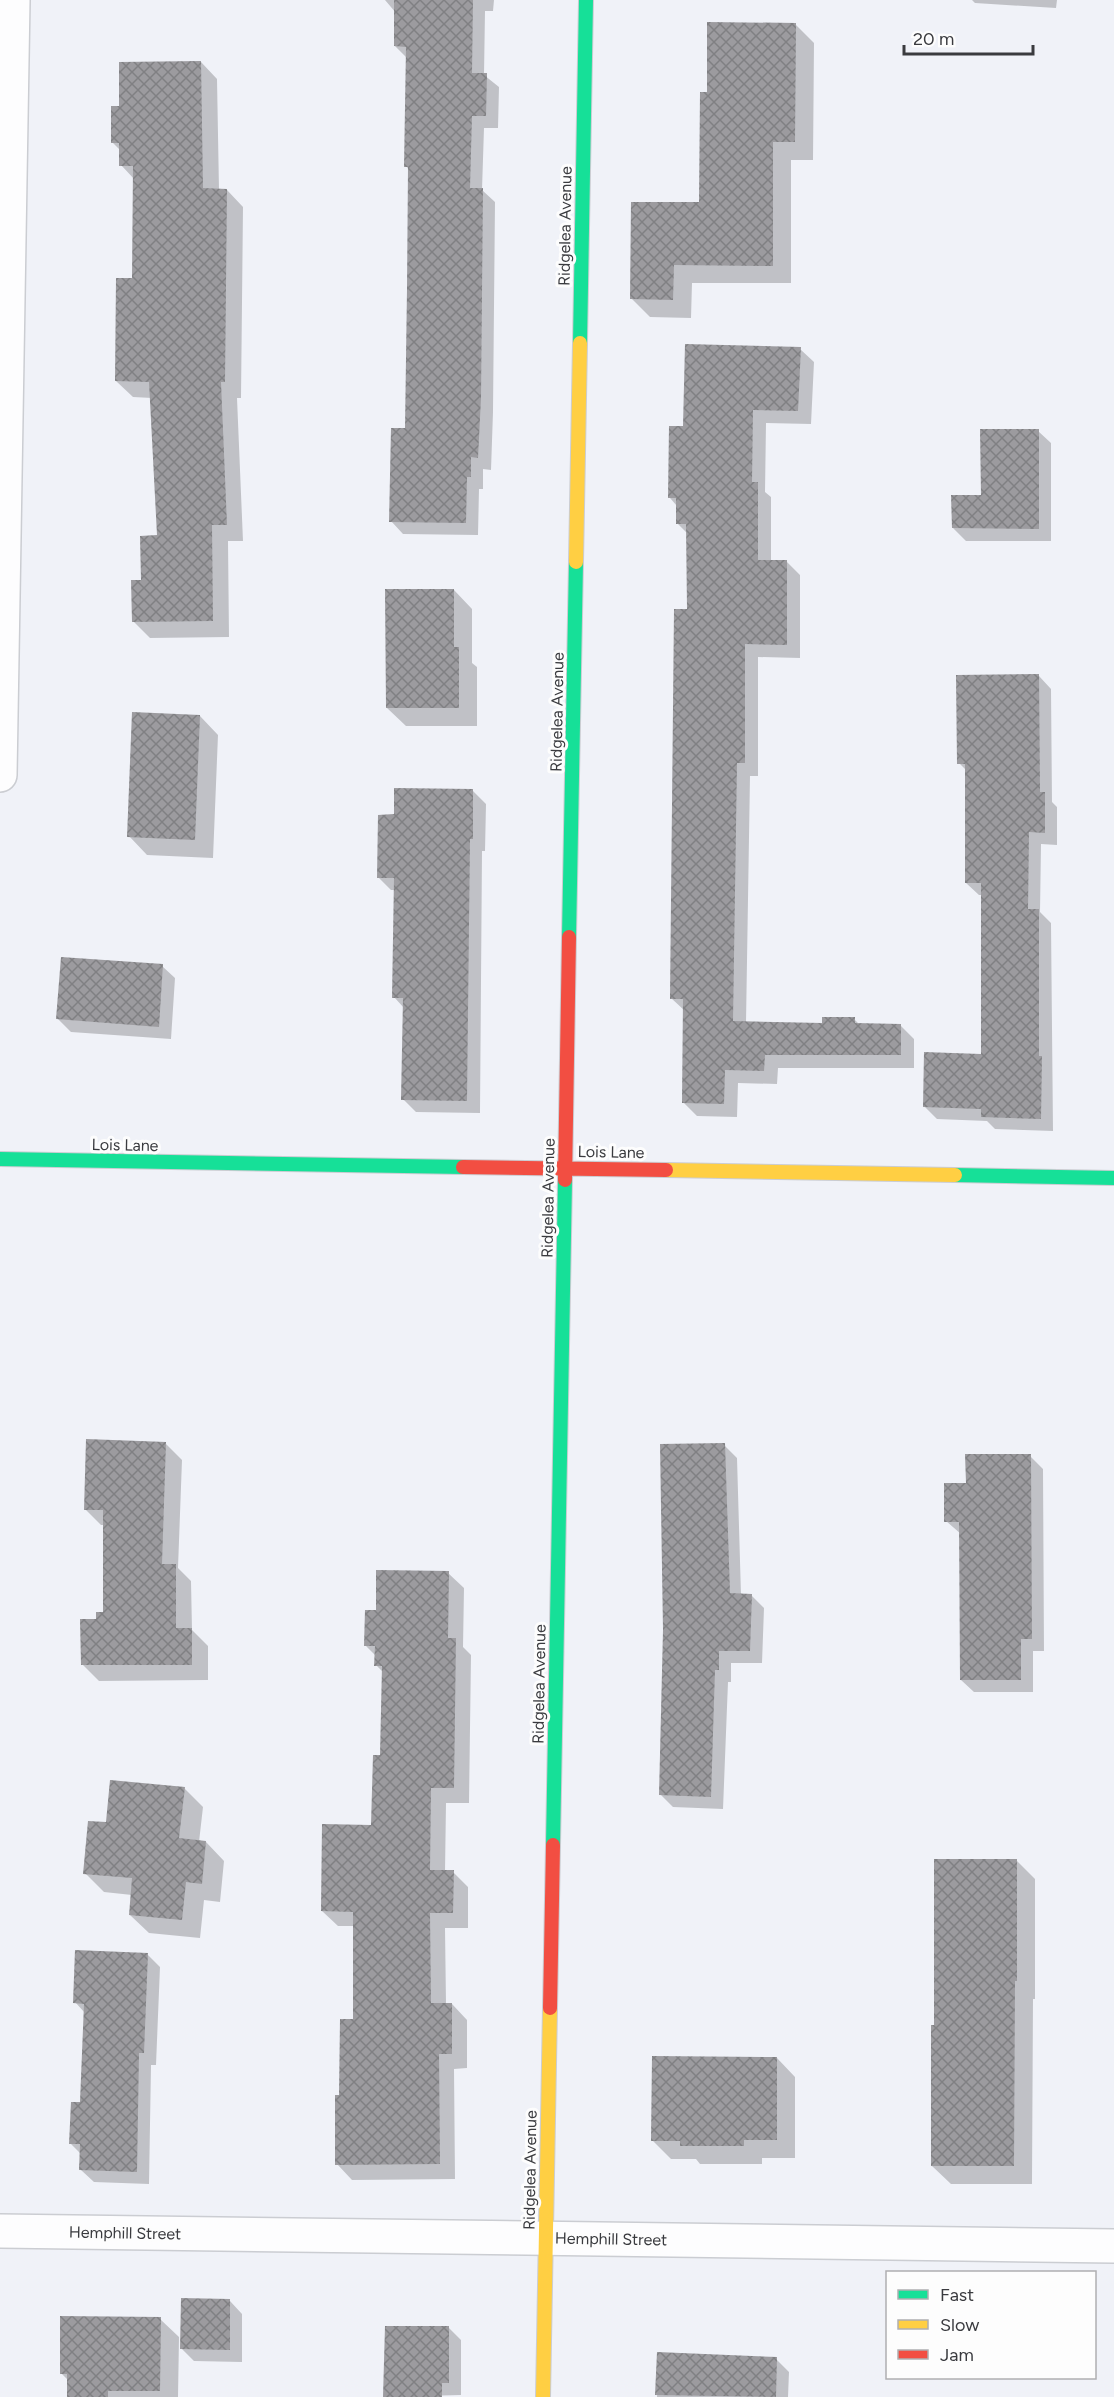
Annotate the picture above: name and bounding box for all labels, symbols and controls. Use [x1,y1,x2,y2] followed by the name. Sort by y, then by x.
[904,18,1033,56] scale bar
[913,28,954,50] text: 20 m
[554,166,576,286] street label: Ridgelea Avenue
[546,652,568,772] street label: Ridgelea Avenue
[91,1135,159,1155] street label: Lois Lane
[537,1138,559,1258] street label: Ridgelea Avenue
[577,1142,645,1162] street label: Lois Lane
[528,1624,550,1744] street label: Ridgelea Avenue
[519,2110,541,2230] street label: Ridgelea Avenue
[69,2223,181,2243] street label: Hemphill Street
[555,2229,667,2249] street label: Hemphill Street
[886,2271,1096,2379] legend
[940,2284,974,2306] text: Fast
[940,2314,979,2336] text: Slow
[940,2344,974,2366] text: Jam

